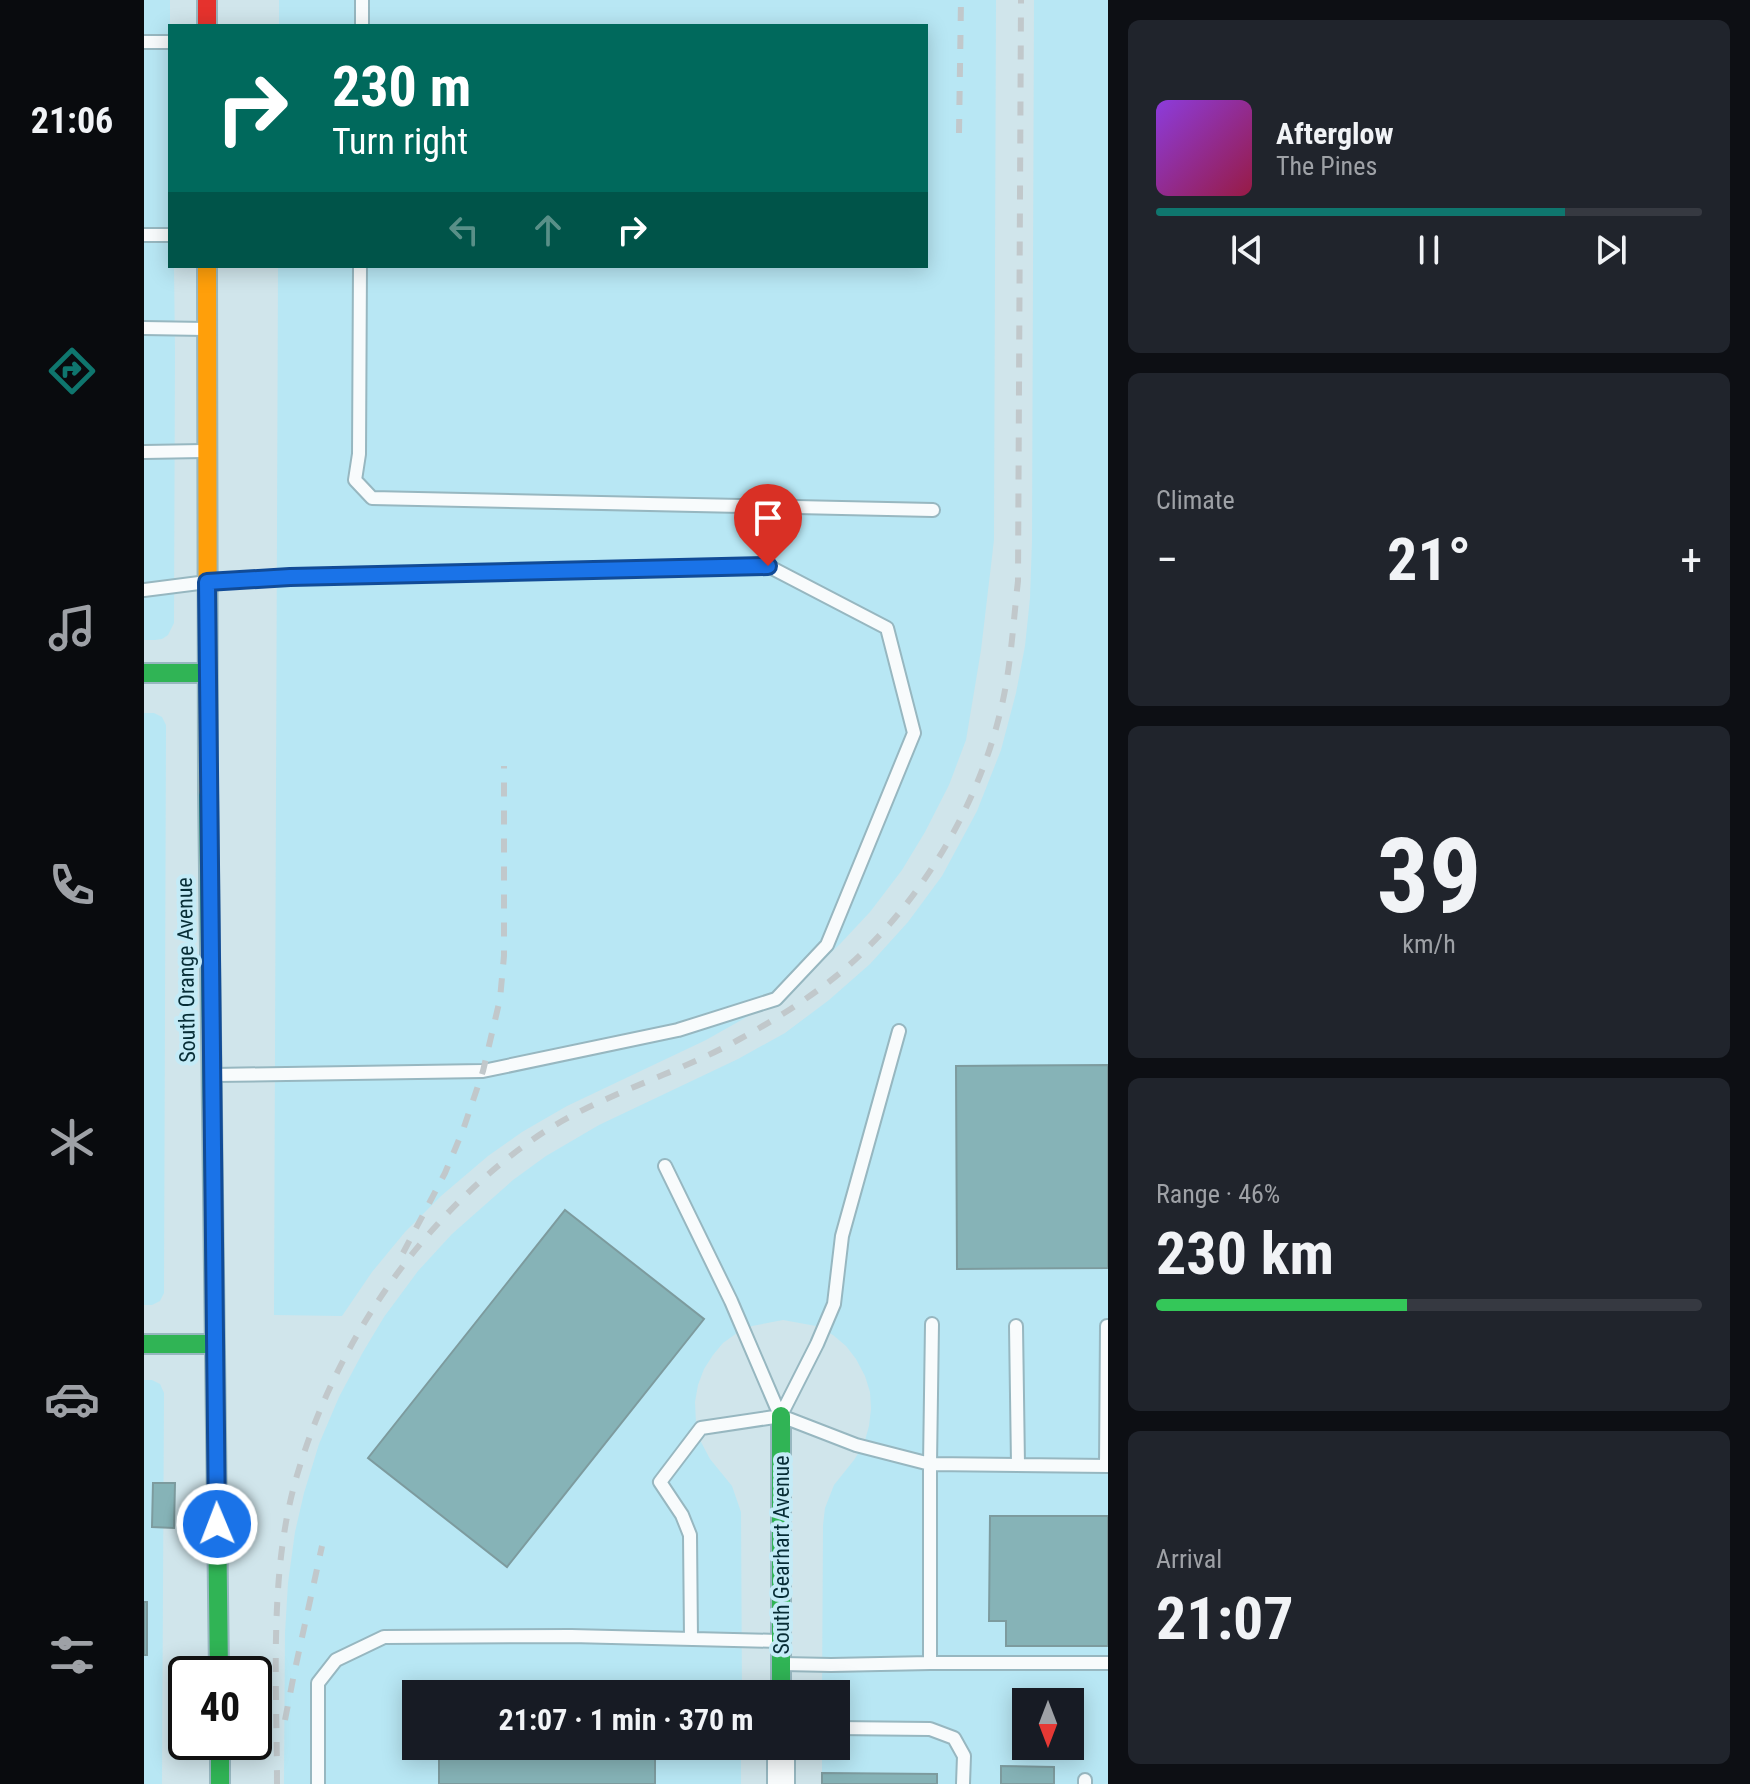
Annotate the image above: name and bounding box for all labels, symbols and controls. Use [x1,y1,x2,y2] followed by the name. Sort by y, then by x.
[332,54,471,120] text: 230 m
[200,56,304,160] icon: right
[31,100,113,142] text: 21:06
[1276,116,1394,151] text: Afterglow
[332,121,468,163] text: Turn right
[1276,151,1377,181] text: The Pines
[442,208,486,252] icon: left
[526,208,570,252] icon: ahead
[610,208,654,252] icon: right
[1225,228,1269,272] icon: previous
[1407,228,1451,272] icon: pause
[1589,228,1633,272] icon: next
[44,343,100,399] icon: directions
[734,484,802,566] pin
[1156,485,1235,515] text: Climate
[746,496,790,540] icon: arrive
[1387,524,1471,595] text: 21°
[1156,534,1178,586] text: −
[1680,534,1702,586] text: +
[44,600,100,656] icon: music
[1376,816,1482,937] text: 39
[44,857,100,913] icon: phone
[172,877,200,1063] street label: South Orange Avenue
[1402,929,1456,959] text: km/h
[44,1114,100,1170] icon: climate
[1156,1179,1280,1209] text: Range · 46%
[1156,1218,1334,1289] text: 230 km
[44,1371,100,1427] icon: car
[769,1455,794,1655] street label: South Gearhart Avenue
[175,1482,259,1566] position arrow
[1156,1544,1222,1574] text: Arrival
[1156,1583,1294,1654] text: 21:07
[44,1627,100,1683] icon: filters
[168,1656,272,1760] speed limit sign: 40
[1012,1688,1084,1760] north arrow
[1012,1688,1084,1760] map controls
[499,1702,753,1737] text: 21:07 · 1 min · 370 m

